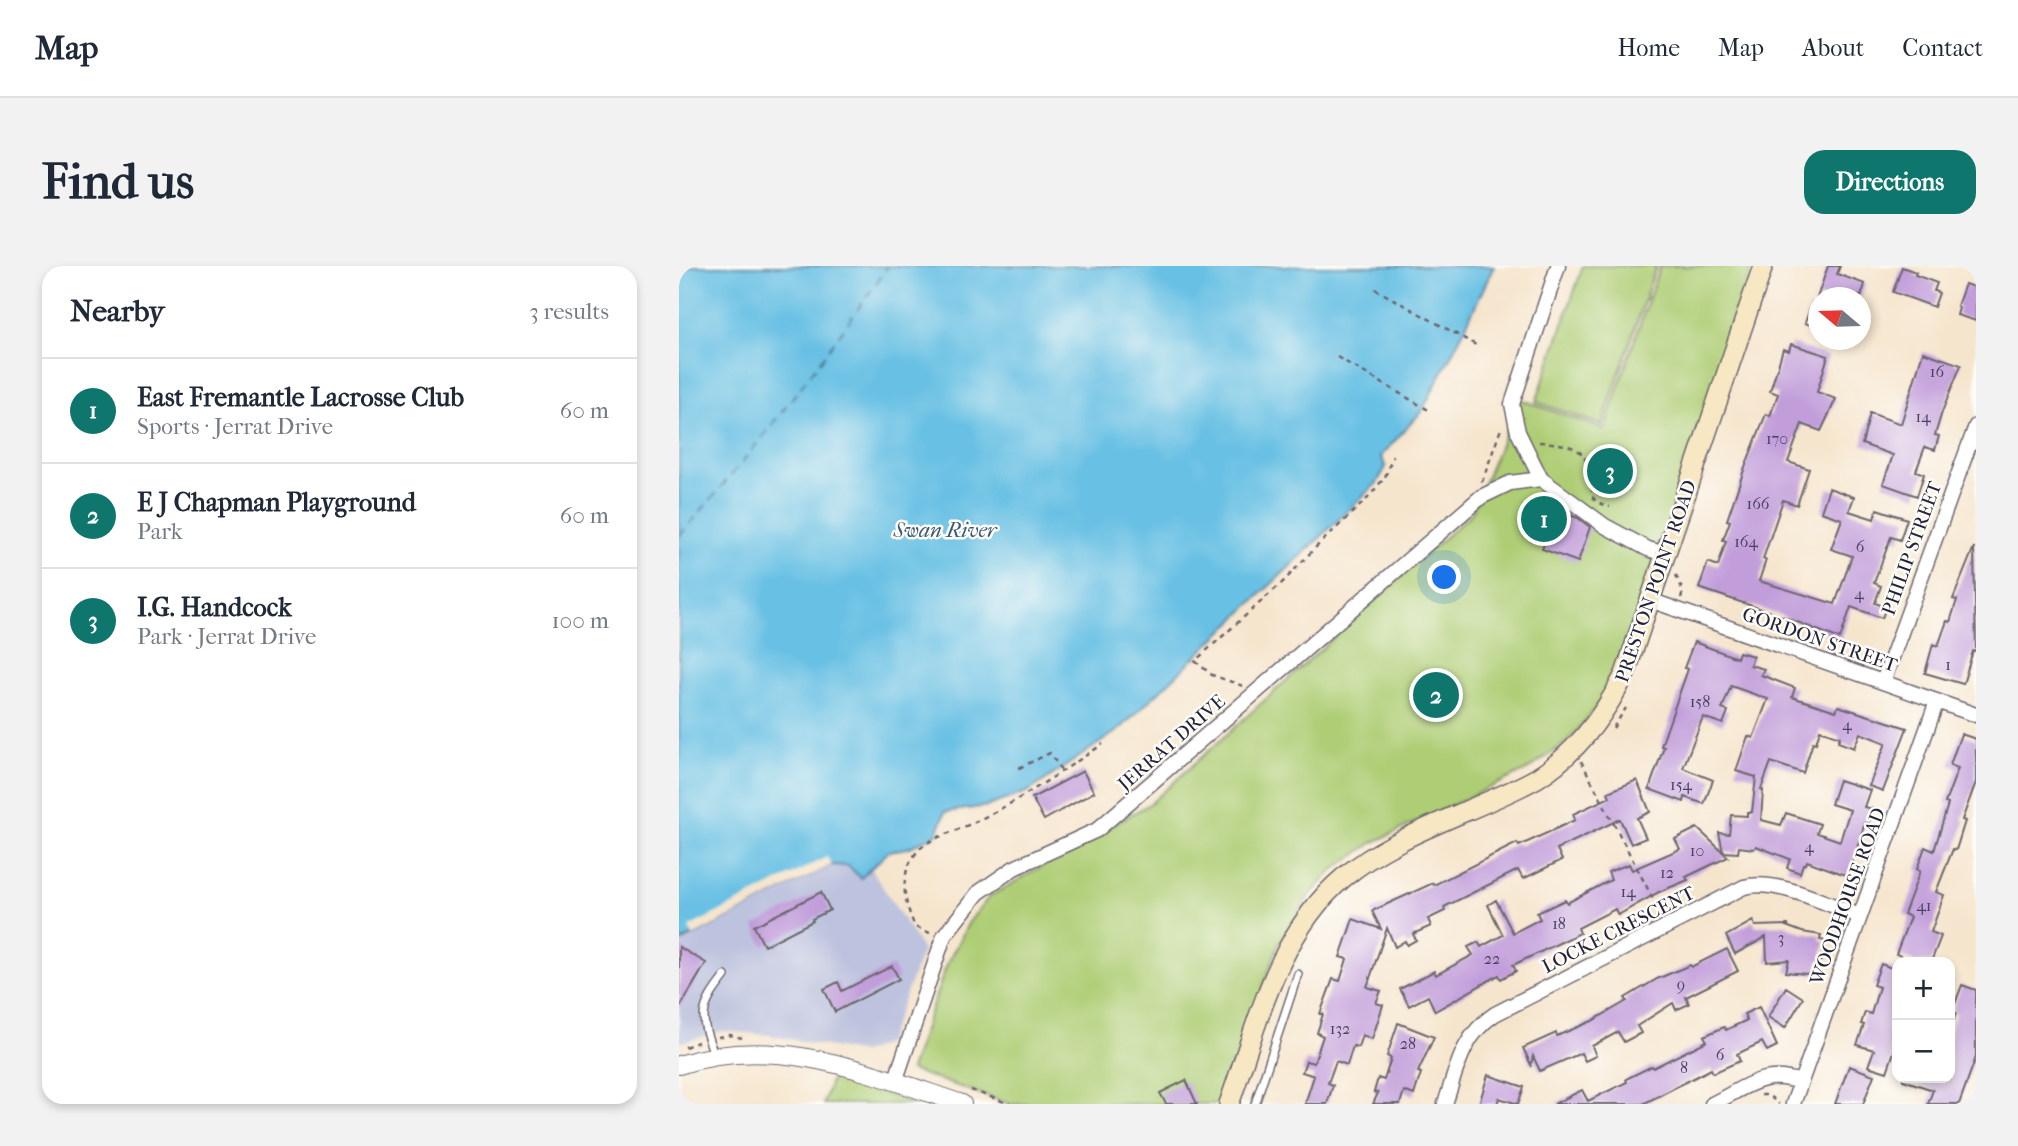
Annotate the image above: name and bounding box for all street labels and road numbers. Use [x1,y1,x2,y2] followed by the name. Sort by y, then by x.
[1611,477,1701,685] street label: PRESTON POINT ROAD
[1878,478,1946,618] street label: PHILIP STREET
[1739,603,1900,677] street label: GORDON STREET
[1112,690,1230,796] street label: JERRAT DRIVE
[1805,805,1890,989] street label: WOODHOUSE ROAD
[1538,882,1699,978] street label: LOCKE CRESCENT

